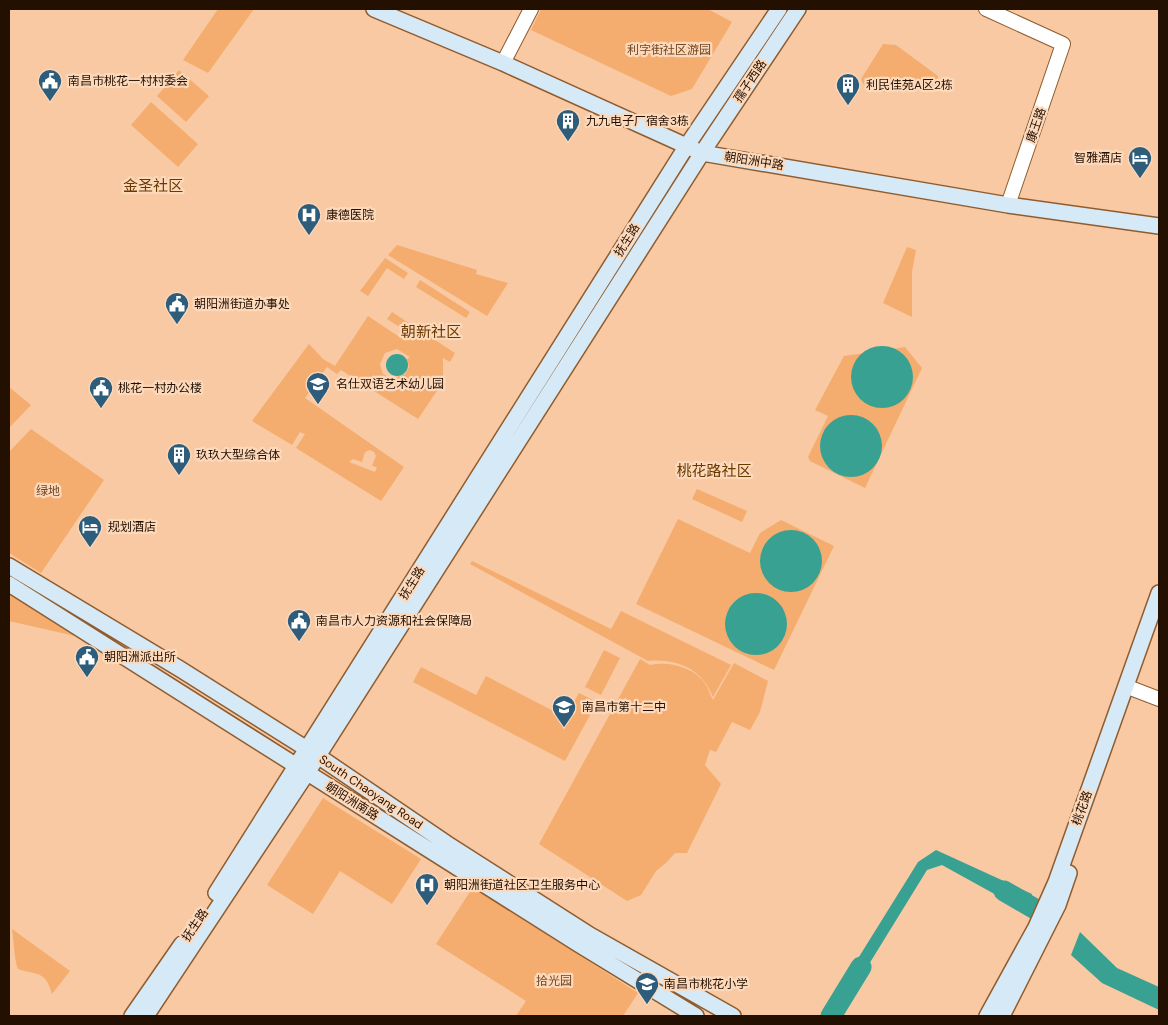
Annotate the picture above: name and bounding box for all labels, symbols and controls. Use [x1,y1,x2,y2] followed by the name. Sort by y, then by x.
[627,42,711,58] park label: 利字街社区游园
[730,57,770,105] street label: 孺子西路
[37,68,63,102] public building icon: 南昌市桃花一村村委会
[835,72,861,106] building icon: 利民佳苑A区2栋
[68,73,188,89] place label: 南昌市桃花一村村委会
[866,77,953,93] place label: 利民佳苑A区2栋
[1023,105,1049,145] street label: 康王路
[555,108,581,142] building icon: 九九电子厂宿舍3栋
[586,113,689,129] place label: 九九电子厂宿舍3栋
[1127,145,1153,179] hotel icon: 智雅酒店
[723,148,785,174] street label: 朝阳洲中路
[1074,150,1122,166] place label: 智雅酒店
[123,176,183,196] district label: 金圣社区
[296,202,322,236] hospital icon: 康德医院
[326,207,374,223] place label: 康德医院
[611,220,643,260] street label: 抚生路
[164,291,190,325] public building icon: 朝阳洲街道办事处
[194,296,290,312] place label: 朝阳洲街道办事处
[401,322,461,342] district label: 朝新社区
[305,371,331,405] school or university icon: 名仕双语艺术幼儿园
[88,375,114,409] public building icon: 桃花一村办公楼
[336,376,444,392] place label: 名仕双语艺术幼儿园
[118,380,202,396] place label: 桃花一村办公楼
[166,442,192,476] building icon: 玖玖大型综合体
[196,447,280,463] place label: 玖玖大型综合体
[676,461,752,481] district label: 桃花路社区
[36,483,60,499] park label: 绿地
[77,514,103,548] hotel icon: 规划酒店
[108,519,156,535] place label: 规划酒店
[396,563,428,603] street label: 抚生路
[286,608,312,642] public building icon: 南昌市人力资源和社会保障局
[316,613,472,629] place label: 南昌市人力资源和社会保障局
[74,644,100,678] public building icon: 朝阳洲派出所
[104,649,176,665] place label: 朝阳洲派出所
[551,694,577,728] school or university icon: 南昌市第十二中
[582,699,666,715] place label: 南昌市第十二中
[316,751,426,833] street label: South Chaoyang Road
[322,778,382,824] street label: 朝阳洲南路
[1068,788,1096,828] street label: 桃花路
[414,872,440,906] hospital icon: 朝阳洲街道社区卫生服务中心
[444,877,600,893] place label: 朝阳洲街道社区卫生服务中心
[178,906,212,944] street label: 抚生路
[634,971,660,1005] school or university icon: 南昌市桃花小学
[536,973,572,989] park label: 拾光园
[664,976,748,992] place label: 南昌市桃花小学

